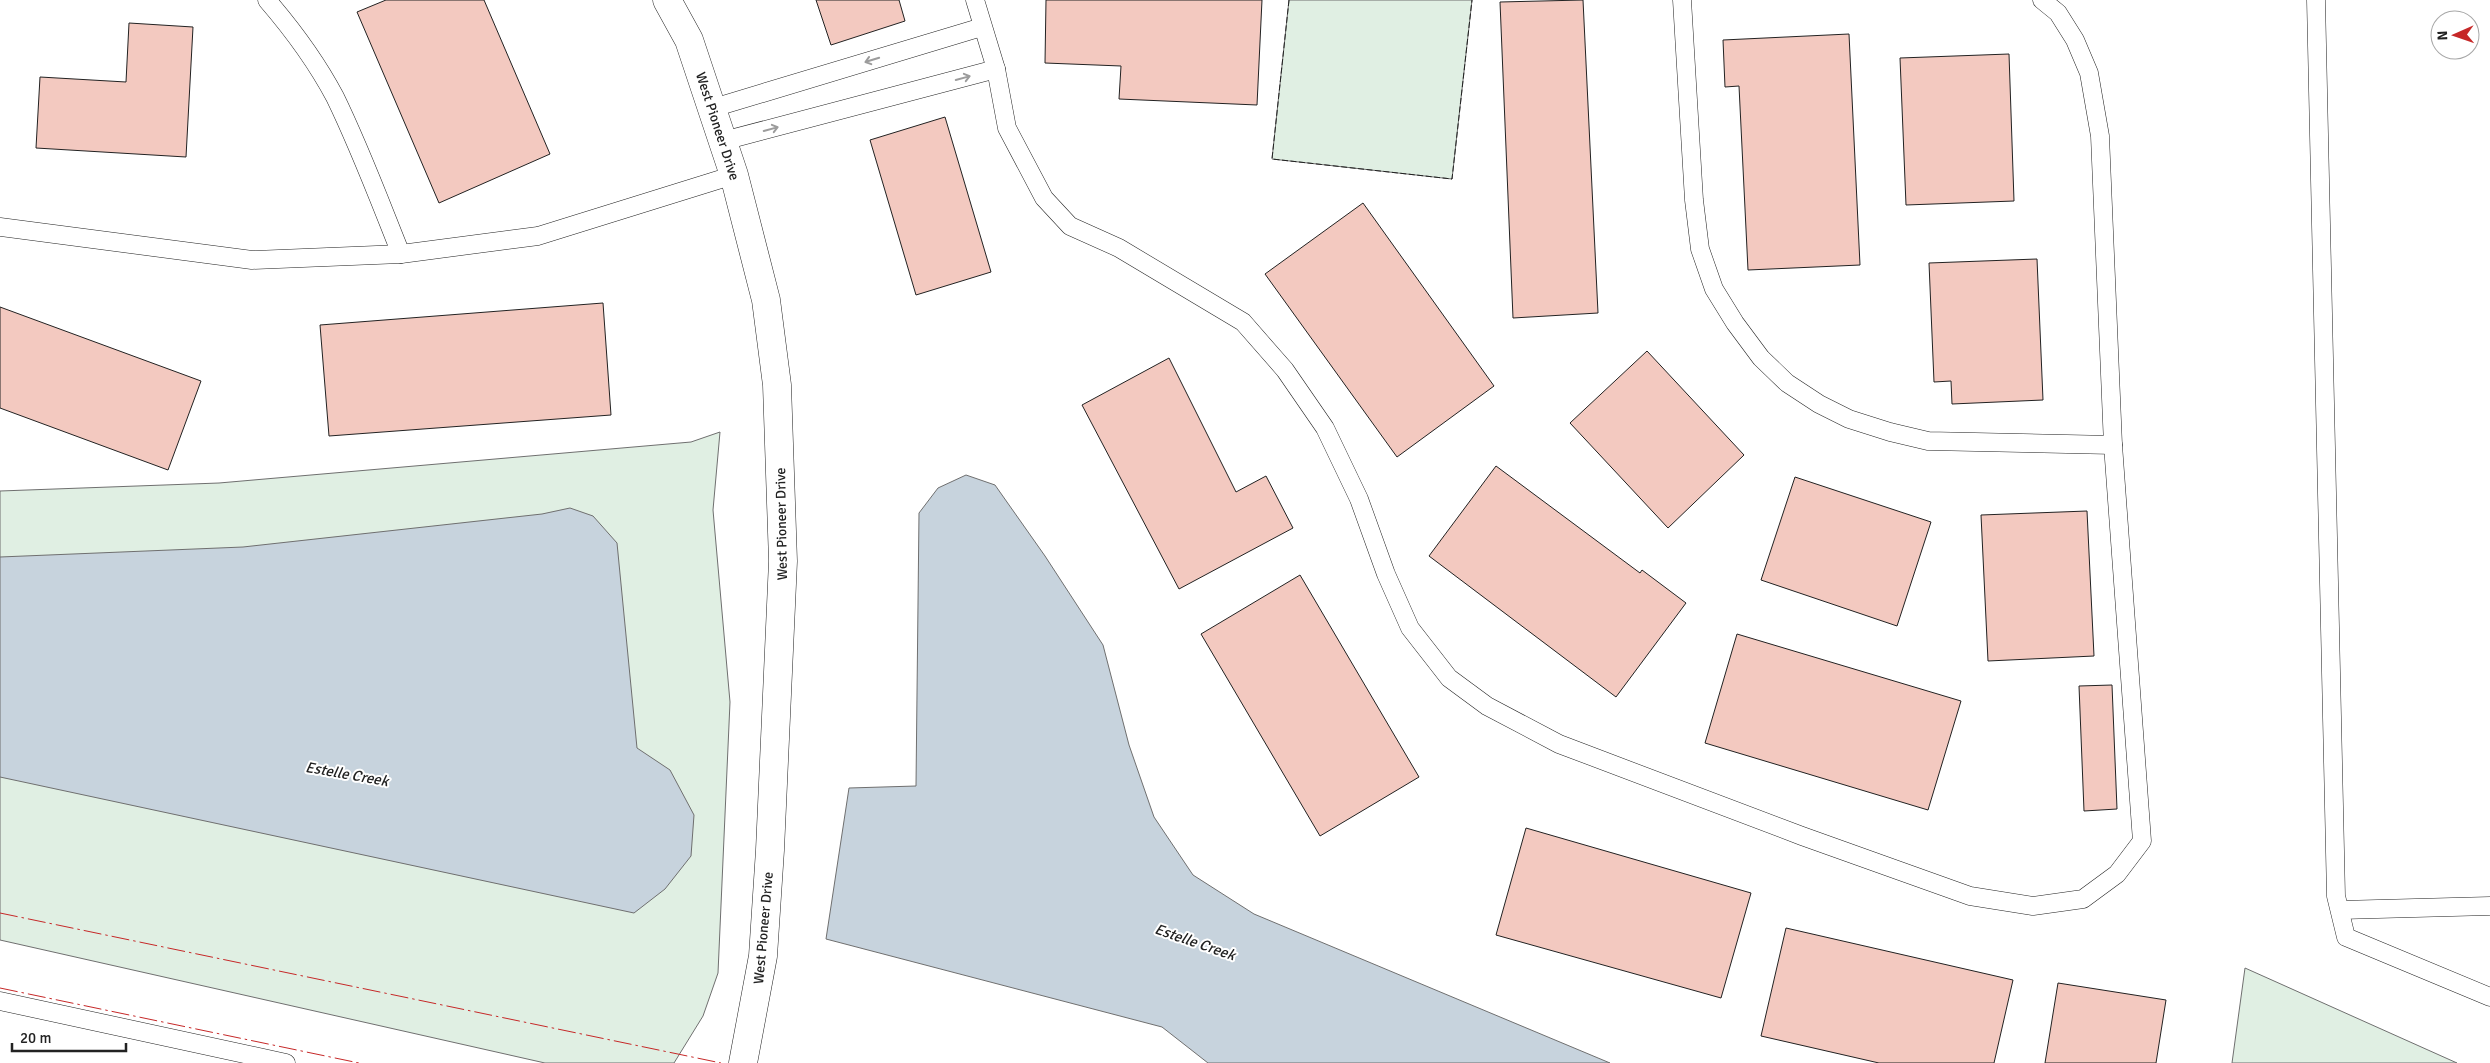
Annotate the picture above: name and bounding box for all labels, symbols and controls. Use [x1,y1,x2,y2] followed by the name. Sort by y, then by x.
[2430,10,2480,60] north arrow
[2434,30,2451,41] text: N
[865,56,881,66] one-way arrow
[692,70,743,182] street label: West Pioneer Drive
[955,73,971,82] one-way arrow
[762,124,778,133] one-way arrow
[772,468,791,580] street label: West Pioneer Drive
[304,758,391,790] water label: Estelle Creek
[750,871,777,985] street label: West Pioneer Drive
[1152,920,1239,965] water label: Estelle Creek
[12,1020,126,1052] scale bar
[20,1029,51,1047] text: 20 m

